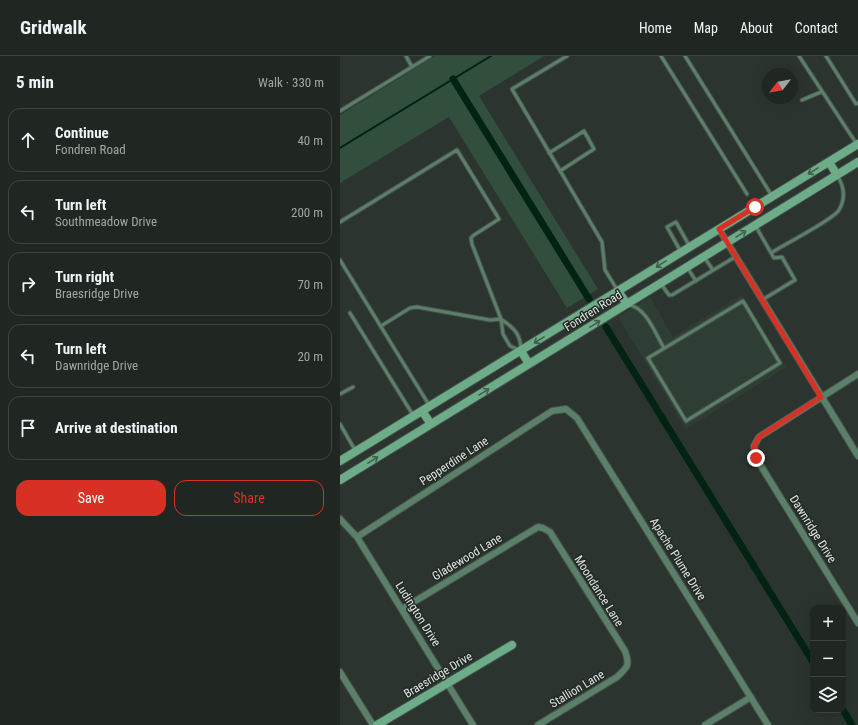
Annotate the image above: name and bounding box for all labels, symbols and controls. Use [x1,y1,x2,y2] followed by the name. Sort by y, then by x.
[20,16,86,39] text: Gridwalk
[639,20,672,36] text: Home
[694,20,718,36] text: Map
[740,20,773,36] text: About
[795,20,838,36] text: Contact
[762,68,798,104] north arrow
[16,72,54,92] text: 5 min
[258,75,324,90] text: Walk · 330 m
[55,124,109,142] text: Continue
[17,129,39,151] icon: ahead
[297,133,323,148] text: 40 m
[55,142,126,157] text: Fondren Road
[807,168,819,176] one-way arrow
[55,196,106,214] text: Turn left
[746,198,764,216] route start
[17,201,39,223] icon: left
[291,205,323,220] text: 200 m
[55,214,157,229] text: Southmeadow Drive
[735,229,747,237] one-way arrow
[656,260,667,269] one-way arrow
[55,268,114,286] text: Turn right
[17,273,39,295] icon: right
[297,277,323,292] text: 70 m
[55,286,139,301] text: Braesridge Drive
[562,288,624,334] street label: Fondren Road
[589,319,601,327] one-way arrow
[533,336,545,344] one-way arrow
[55,340,106,358] text: Turn left
[17,345,39,367] icon: left
[297,349,323,364] text: 20 m
[55,358,138,373] text: Dawnridge Drive
[478,387,490,395] one-way arrow
[17,417,39,439] icon: arrive
[55,419,178,437] text: Arrive at destination
[417,433,491,488] street label: Pepperdine Lane
[747,449,765,467] route end
[367,456,378,464] one-way arrow
[16,480,166,516] button: Save
[174,480,324,516] button: Share
[787,493,839,566] street label: Dawnridge Drive
[647,515,709,603] street label: Apache Plume Drive
[430,531,505,583] street label: Gladewood Lane
[572,553,627,629] street label: Moondance Lane
[393,579,444,649] street label: Ludington Drive
[810,605,846,713] map controls
[810,605,846,641] button: +
[810,641,846,677] button: −
[401,649,475,701] street label: Braesridge Drive
[547,667,607,711] street label: Stallion Lane
[810,677,846,713] button: layers

